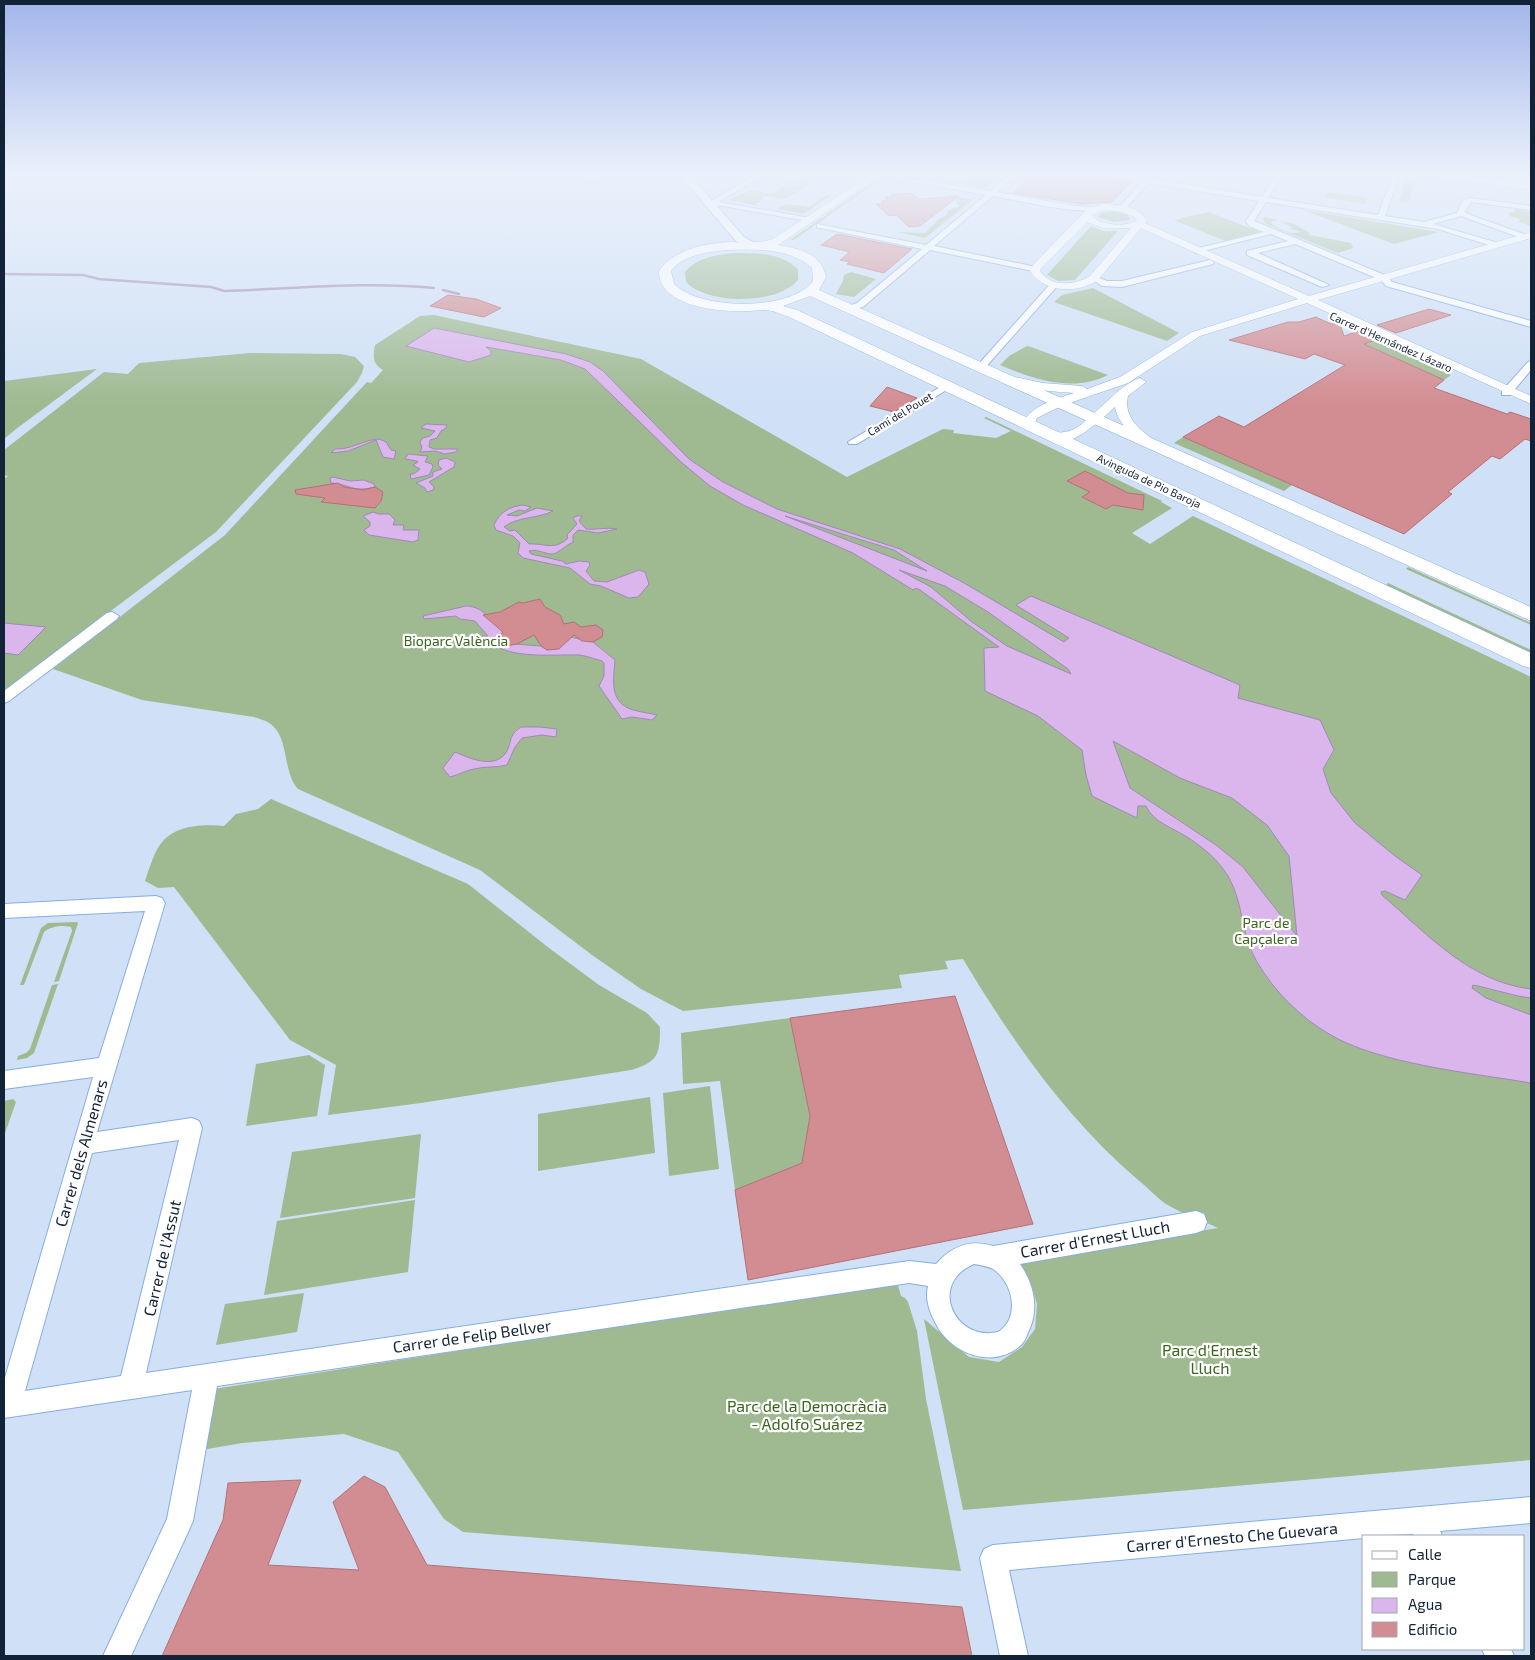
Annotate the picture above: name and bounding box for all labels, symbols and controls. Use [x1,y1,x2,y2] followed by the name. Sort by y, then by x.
[1328,309,1454,374] street label: Carrer d'Hernández Lázaro
[865,389,935,438] street label: Camí del Pouet
[1095,451,1203,511] street label: Avinguda de Pio Baroja
[404,632,508,649] park label: Bioparc València
[1234,914,1298,948] park label: Parc de Capçalera
[50,1077,111,1229] street label: Carrer dels Almenars
[139,1198,184,1318] street label: Carrer de l'Assut
[1019,1216,1171,1261] street label: Carrer d'Ernest Lluch
[392,1315,553,1356] street label: Carrer de Felip Bellver
[1162,1340,1258,1377] park label: Parc d'Ernest Lluch
[727,1396,887,1433] park label: Parc de la Democràcia - Adolfo Suárez
[1125,1518,1338,1555] street label: Carrer d'Ernesto Che Guevara
[1362,1535,1525,1650] legend
[1408,1545,1442,1563] text: Calle
[1408,1570,1456,1588] text: Parque
[1408,1595,1443,1613] text: Agua
[1408,1620,1457,1638] text: Edificio

